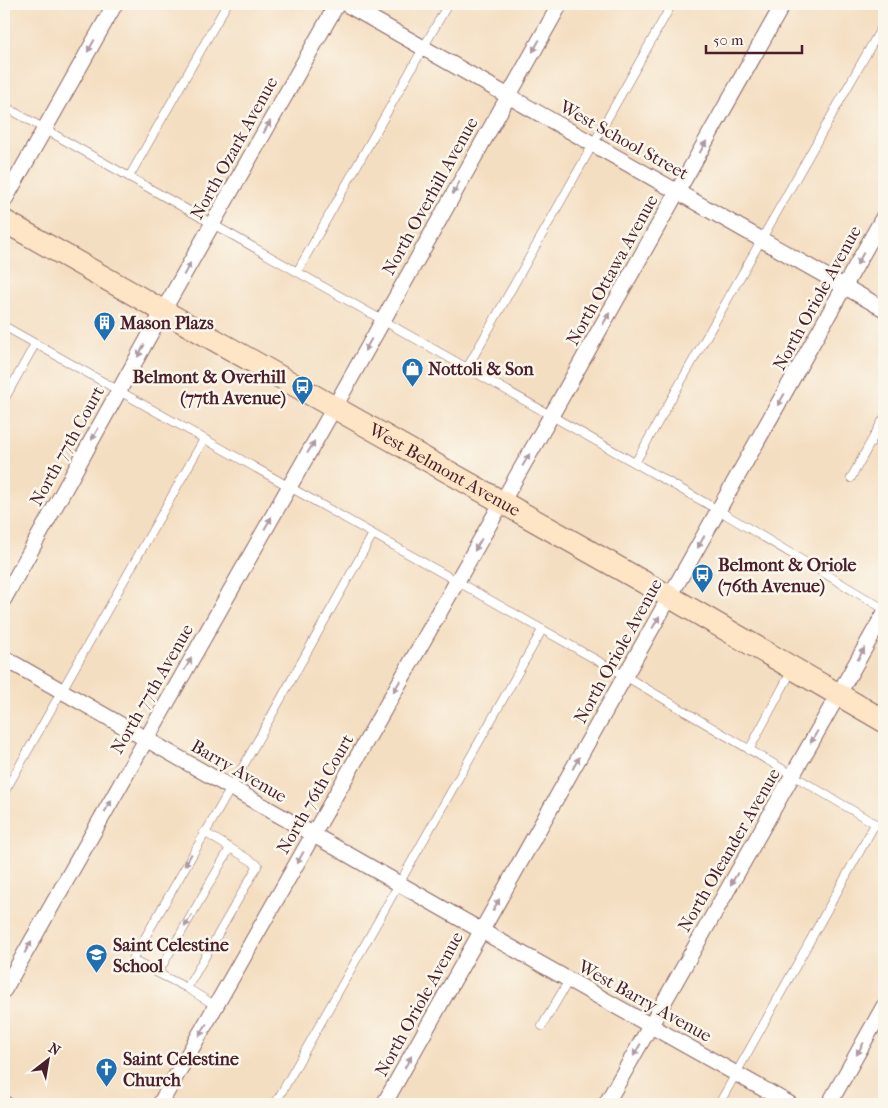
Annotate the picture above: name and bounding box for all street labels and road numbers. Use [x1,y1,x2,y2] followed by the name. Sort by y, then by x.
[187,73,282,223] street label: North Ozark Avenue
[555,96,692,185] street label: West School Street
[378,114,483,279] street label: North Overhill Avenue
[562,191,663,349] street label: North Ottawa Avenue
[769,222,866,374] street label: North Oriole Avenue
[26,382,109,510] street label: North 77th Court
[364,419,524,521] street label: West Belmont Avenue
[570,575,667,727] street label: North Oriole Avenue
[107,621,198,758] street label: North 77th Avenue
[273,730,358,858] street label: North 76th Court
[187,736,290,807] street label: Barry Avenue
[674,765,785,936] street label: North Oleander Avenue
[371,928,468,1080] street label: North Oriole Avenue
[574,956,715,1047] street label: West Barry Avenue

